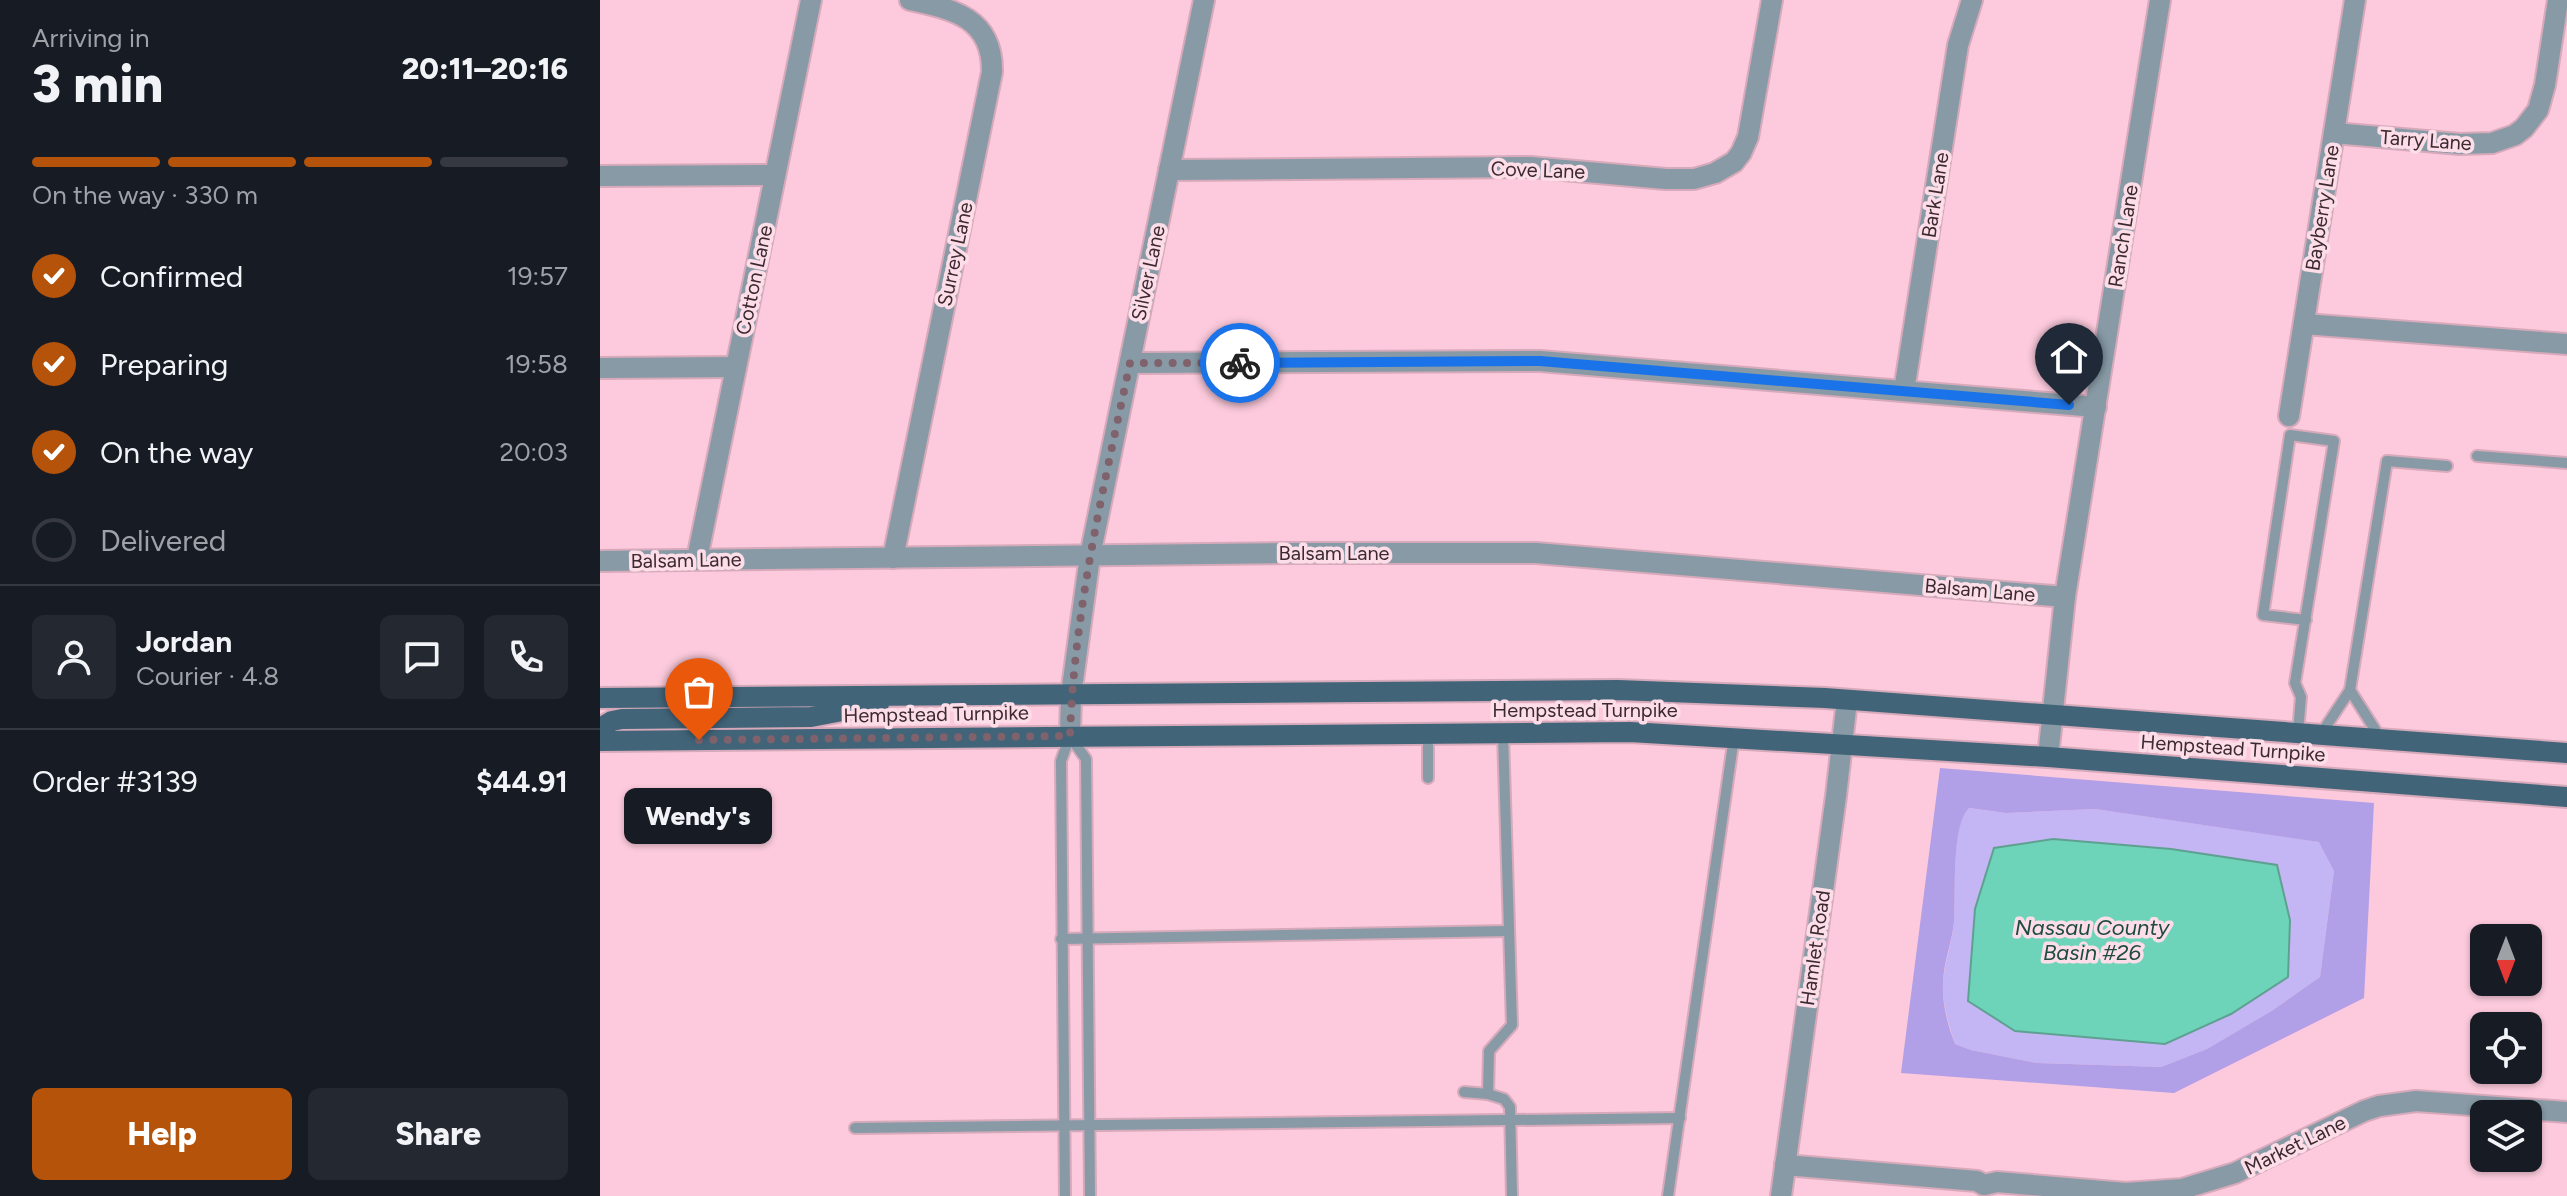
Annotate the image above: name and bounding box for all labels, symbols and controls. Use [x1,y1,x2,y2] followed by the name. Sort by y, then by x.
[32,22,150,54] text: Arriving in
[402,50,568,87] text: 20:11–20:16
[32,53,163,115] text: 3 min
[2379,125,2473,155] street label: Tarry Lane
[2300,143,2344,273] street label: Bayberry Lane
[1916,150,1954,240] street label: Bark Lane
[1490,156,1586,184] street label: Cove Lane
[32,179,258,211] text: On the way · 330 m
[2103,183,2143,289] street label: Ranch Lane
[932,200,978,308] street label: Surrey Lane
[731,223,777,337] street label: Cotton Lane
[1126,223,1170,323] street label: Silver Lane
[32,254,76,298] icon: check
[100,258,243,295] text: Confirmed
[507,260,568,292] text: 19:57
[1200,323,1280,403] courier
[2035,323,2103,405] pin
[2047,335,2091,379] icon: home
[1218,341,1262,385] icon: bike
[32,342,76,386] icon: check
[100,346,228,383] text: Preparing
[505,348,568,380] text: 19:58
[32,430,76,474] icon: check
[100,434,253,471] text: On the way
[499,436,568,468] text: 20:03
[100,522,226,559] text: Delivered
[1279,541,1390,565] street label: Balsam Lane
[630,547,742,573] street label: Balsam Lane
[1924,573,2036,607] street label: Balsam Lane
[32,615,116,699] button: person
[380,615,464,699] button: chat
[484,615,568,699] button: phone
[136,623,232,660] text: Jordan
[665,658,733,740] pin
[136,660,279,692] text: Courier · 4.8
[677,670,721,714] icon: bag
[1492,698,1678,722] street label: Hempstead Turnpike
[843,700,1029,728] street label: Hempstead Turnpike
[2140,730,2326,766] street label: Hempstead Turnpike
[32,763,198,800] text: Order #3139
[476,763,568,800] text: $44.91
[625,788,773,844] callout: Wendy's
[646,800,750,832] text: Wendy's
[1795,889,1835,1007] street label: Hamlet Road
[2015,914,2171,966] water label: Nassau County Basin #26
[2470,924,2542,996] north arrow
[2470,924,2542,1172] map controls
[2470,1012,2542,1084] button: locate
[32,1088,292,1180] button: Help
[308,1088,568,1180] button: Share
[2470,1100,2542,1172] button: layers
[2241,1110,2350,1180] street label: Market Lane

